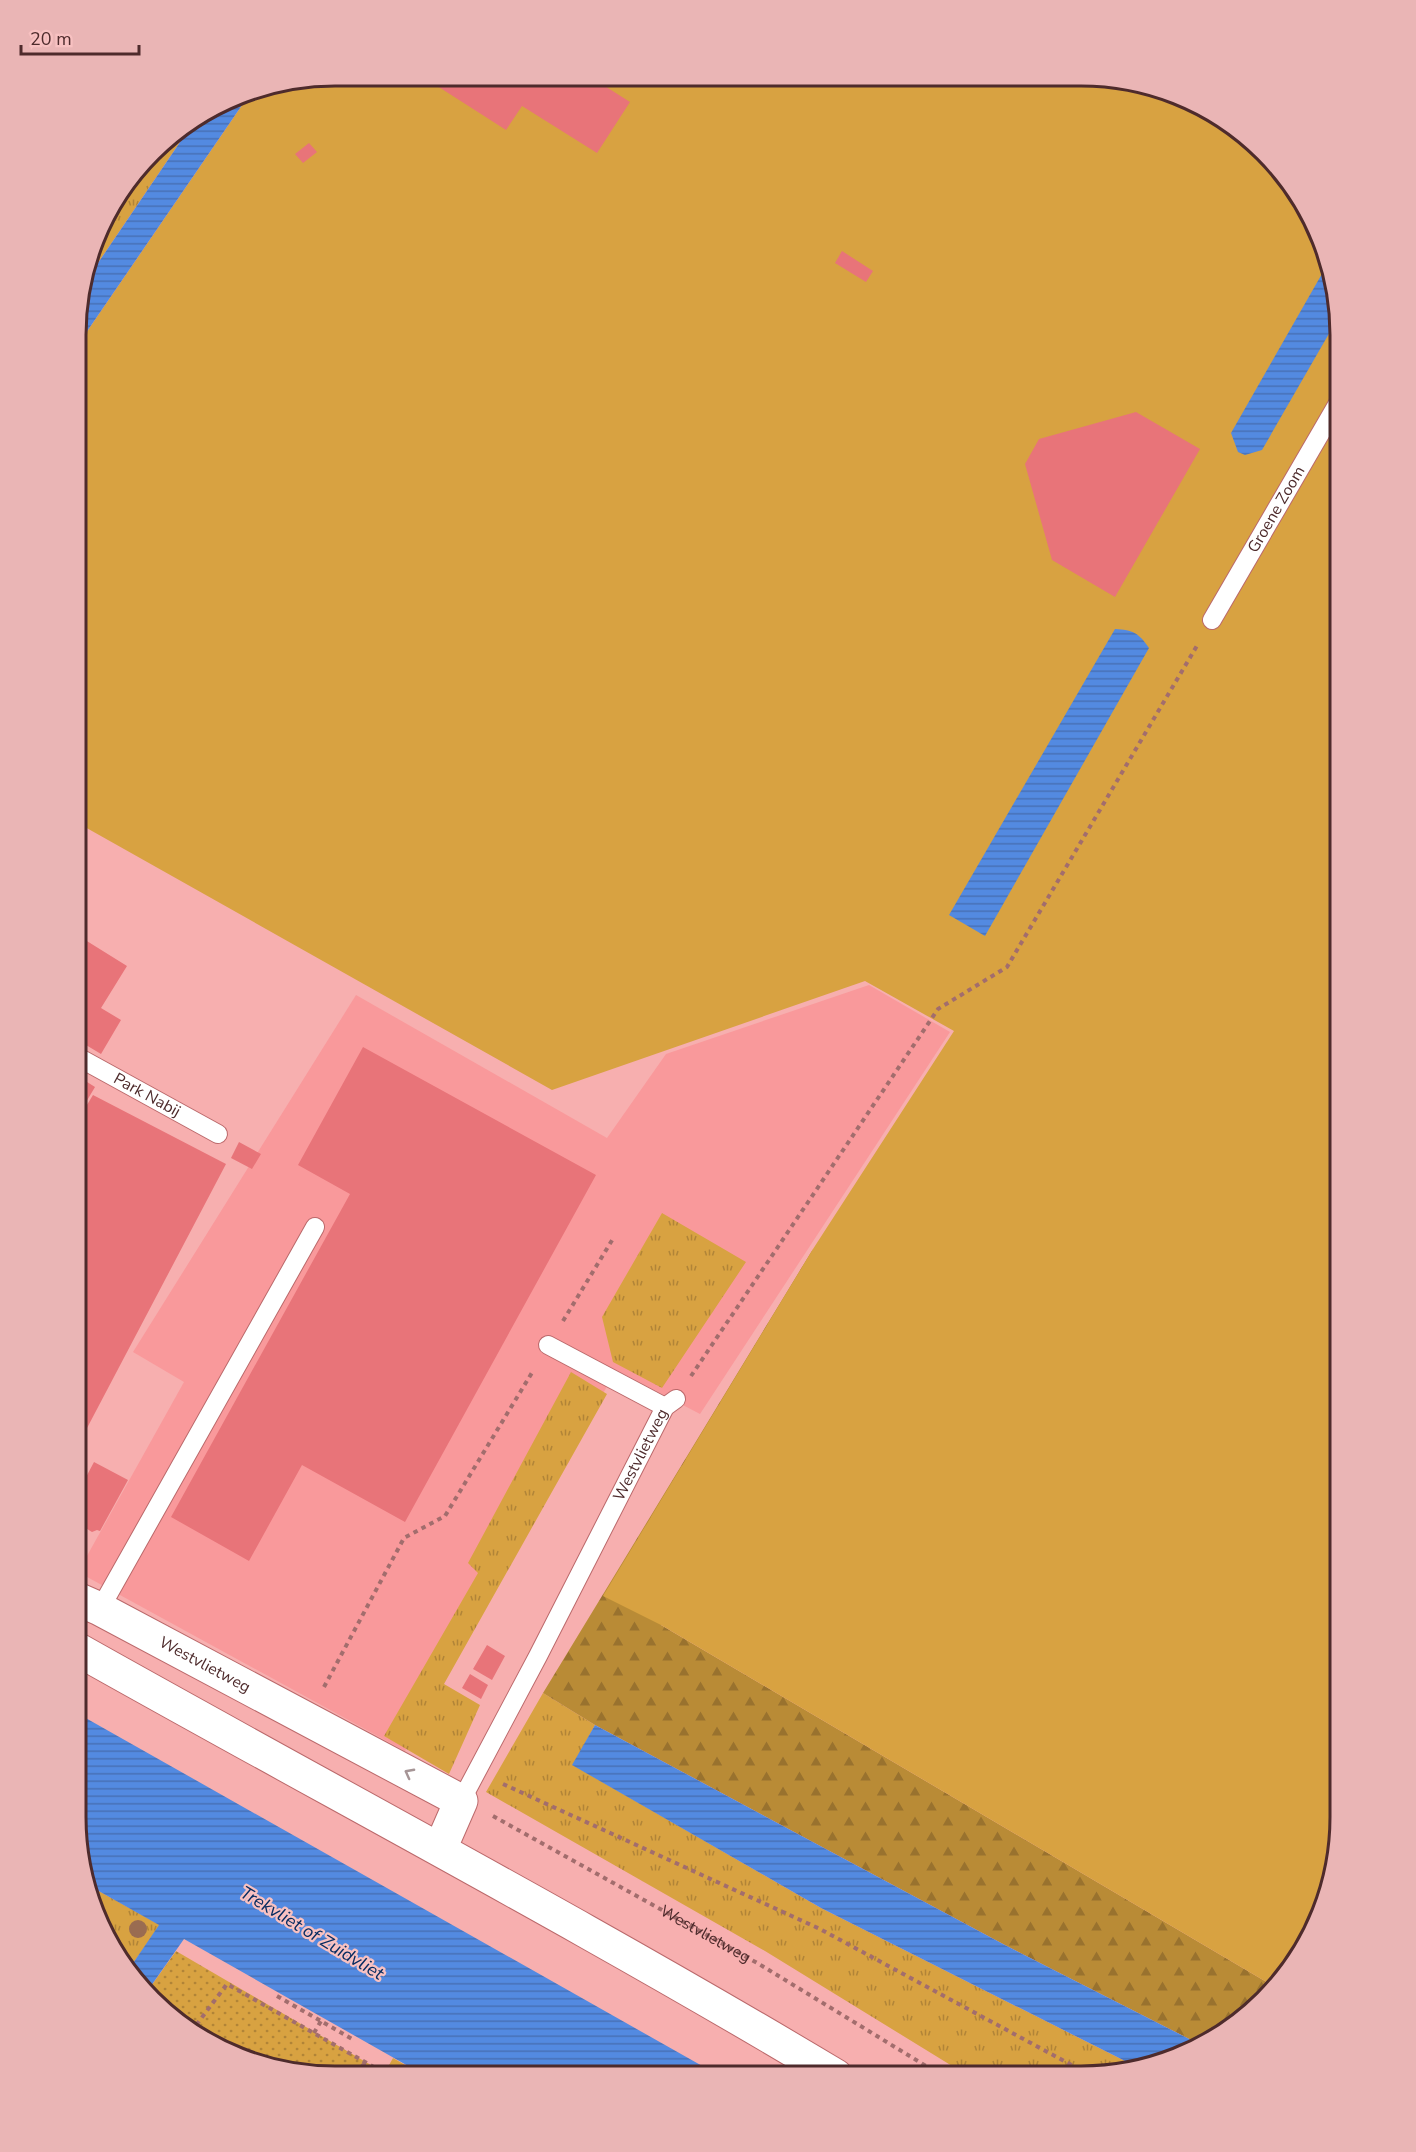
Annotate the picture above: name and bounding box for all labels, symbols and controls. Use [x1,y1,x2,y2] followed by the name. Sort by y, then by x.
[21,18,140,56] scale bar
[30,27,72,51] text: 20 m
[1242,462,1310,557] street label: Groene Zoom
[110,1068,184,1122] street label: Park Nabij
[608,1405,673,1505] street label: Westvlietweg
[155,1631,254,1698] street label: Westvlietweg
[405,1769,415,1780] one-way arrow
[236,1881,389,1986] water label: Trekvliet of Zuidvliet
[656,1900,755,1968] street label: Westvlietweg

